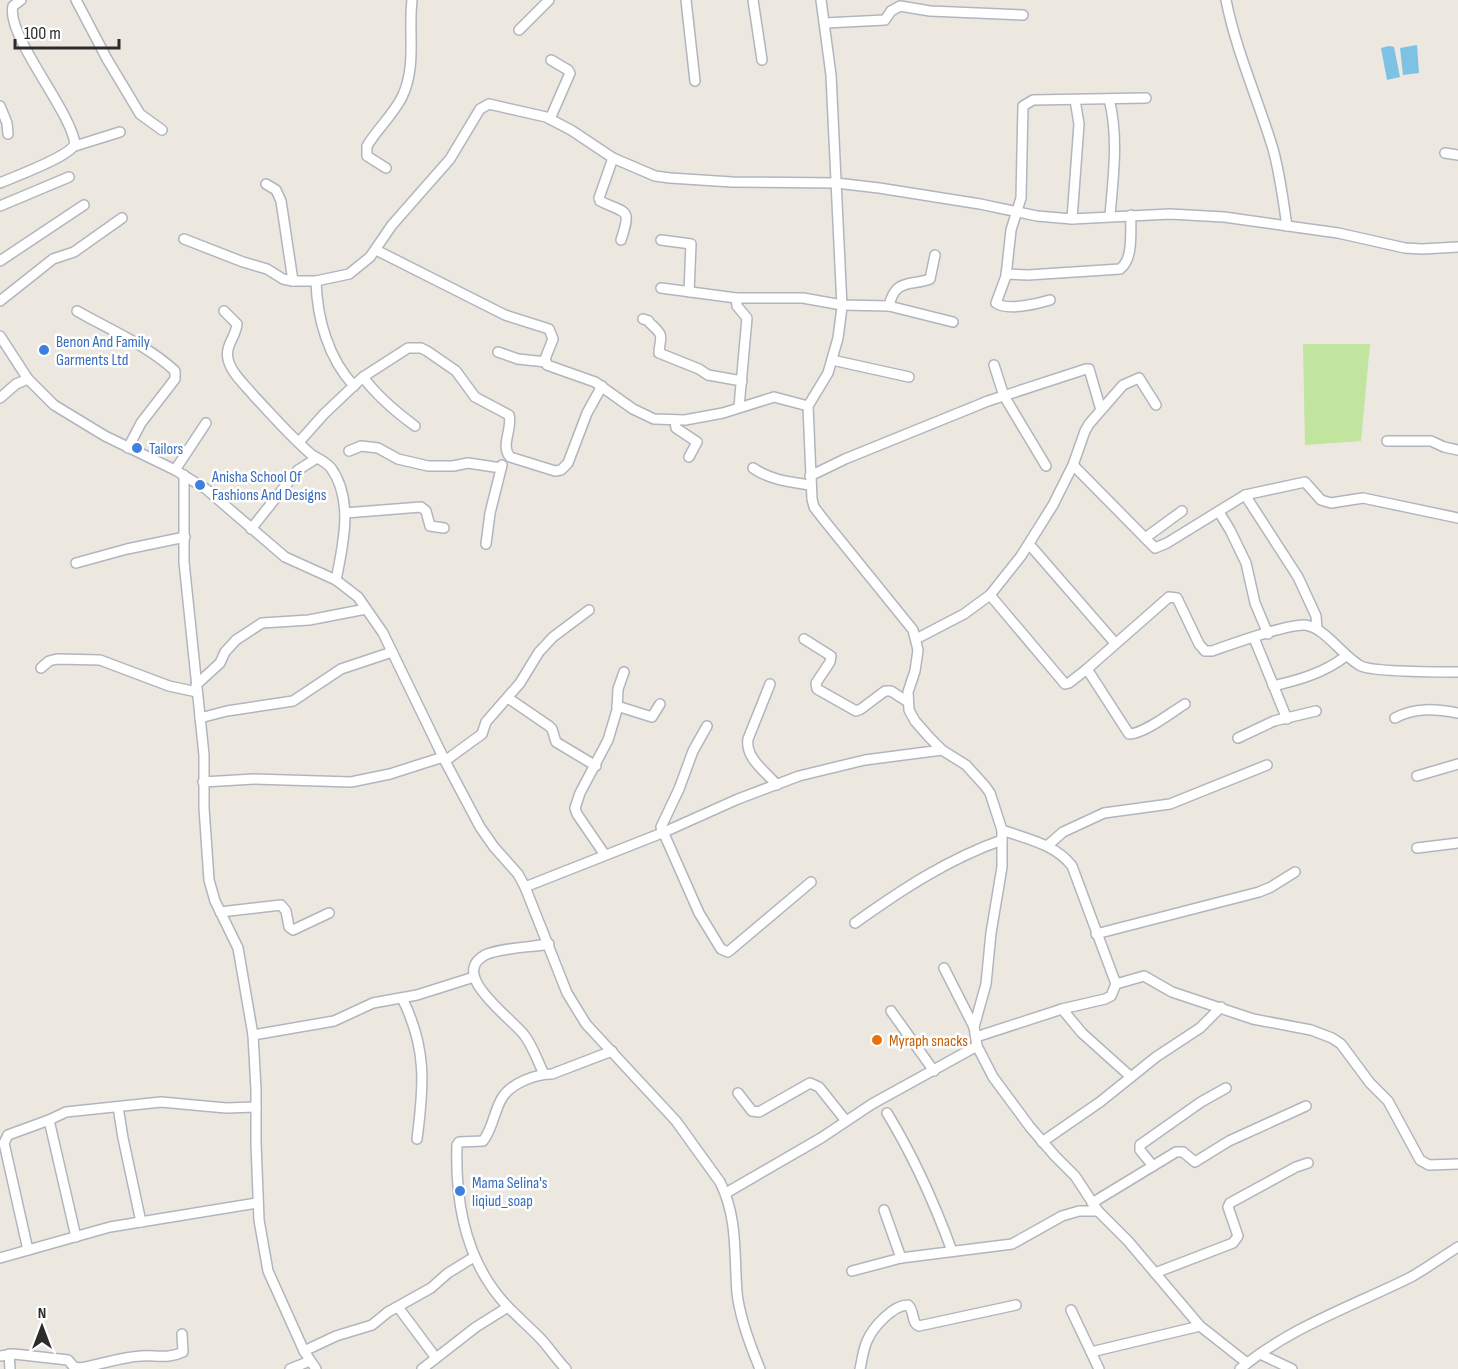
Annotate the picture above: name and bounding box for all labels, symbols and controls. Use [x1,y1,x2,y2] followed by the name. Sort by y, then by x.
[15,12,118,50] scale bar
[24,23,61,44] text: 100 m
[56,333,150,370] place label: Benon And Family Garments Ltd
[37,343,51,357] marker: Benon And Family Garments Ltd
[149,440,184,459] place label: Tailors
[130,441,144,455] marker: Tailors
[211,468,327,505] place label: Anisha School Of Fashions And Designs
[193,478,207,492] marker: Anisha School Of Fashions And Designs
[889,1032,968,1051] place label: Myraph snacks
[870,1033,884,1047] marker: Myraph snacks
[472,1174,548,1211] place label: Mama Selina's liqiud_soap
[453,1184,467,1198] marker: Mama Selina's liqiud_soap
[12,1297,72,1357] north arrow
[38,1304,46,1323] text: N

